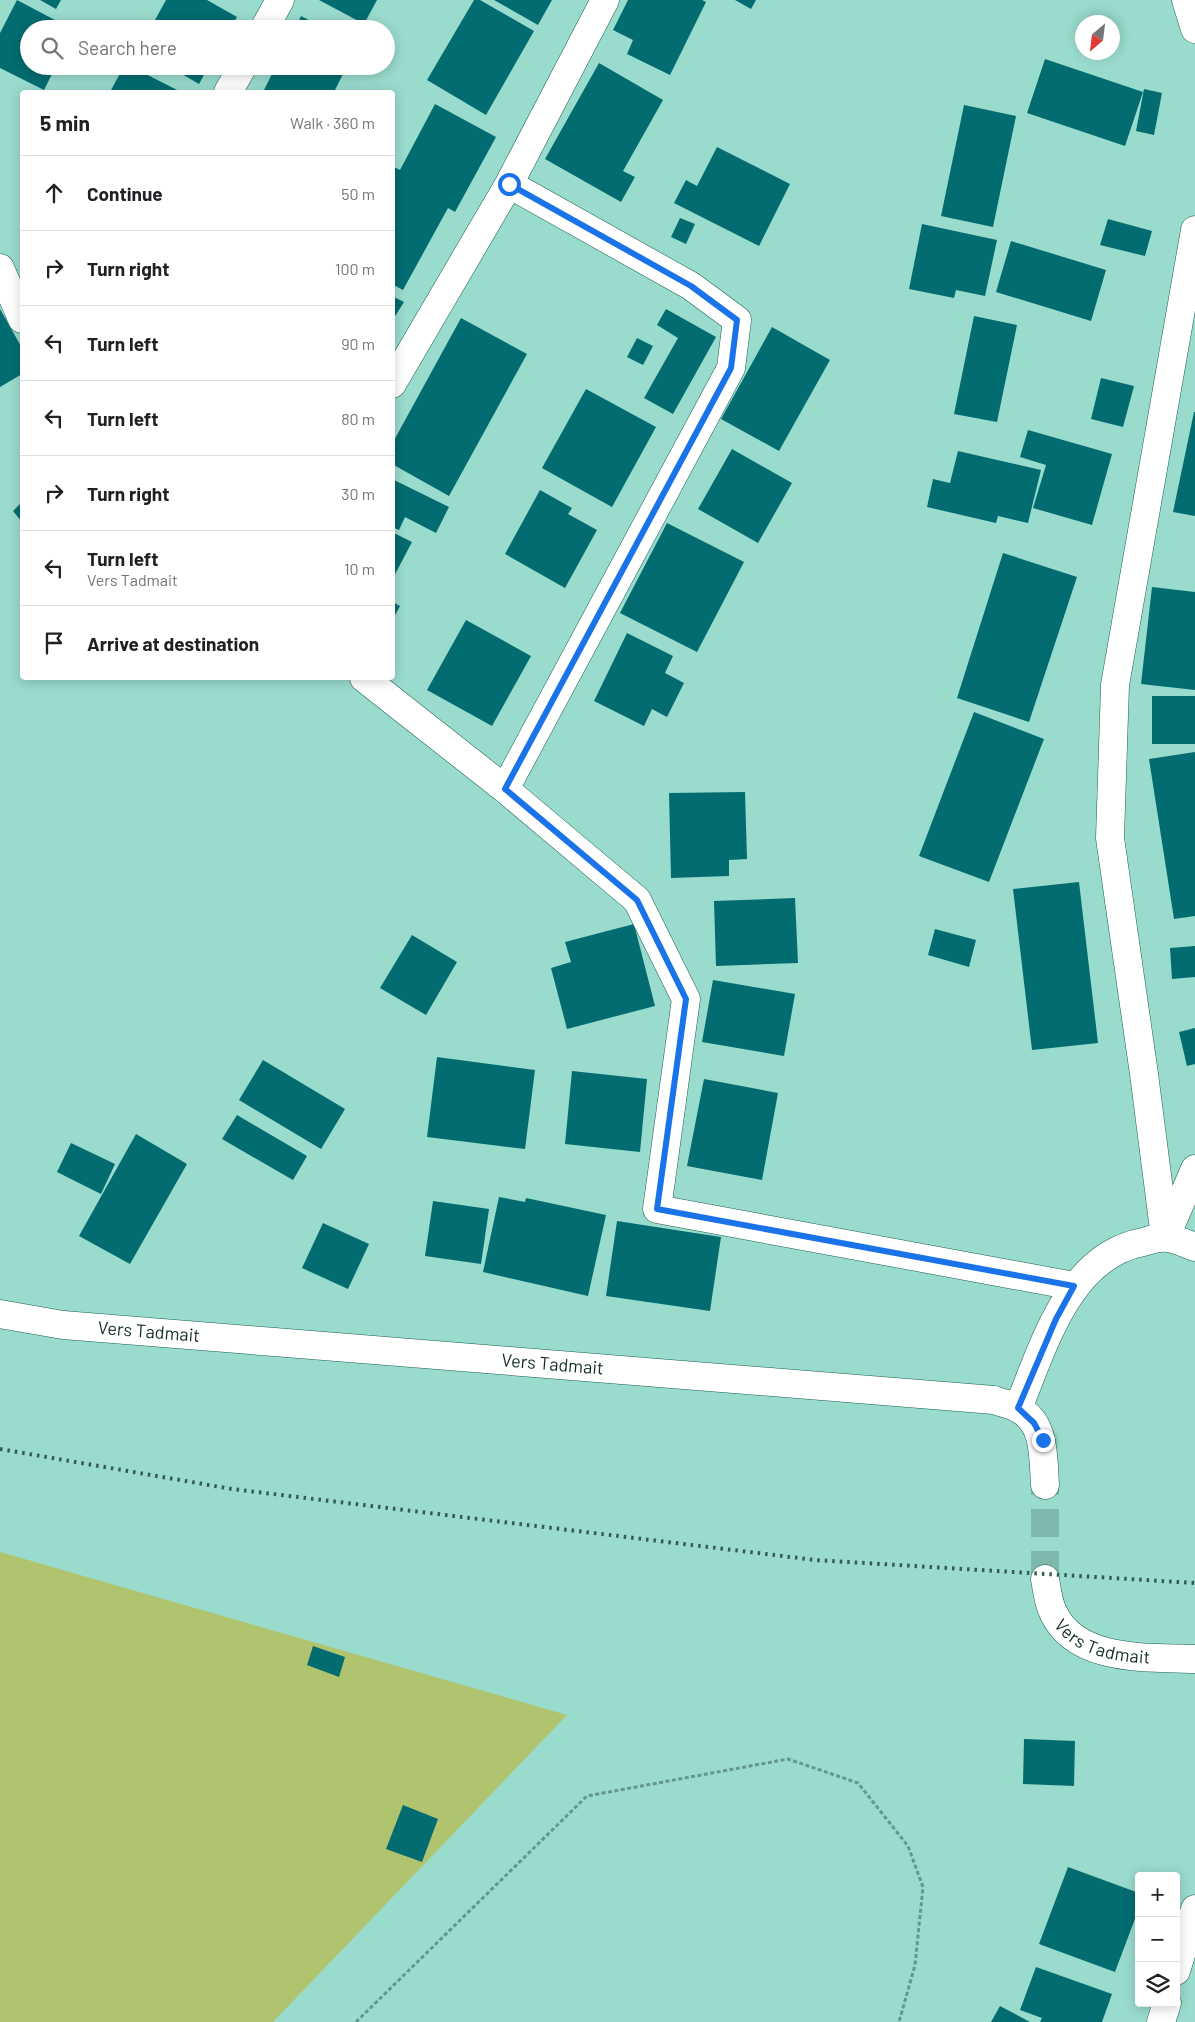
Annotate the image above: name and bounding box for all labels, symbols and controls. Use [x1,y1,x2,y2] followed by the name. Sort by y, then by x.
[1075,15,1120,60] north arrow
[20,20,395,75] search box
[38,34,66,62] icon: search
[78,36,177,59] text: Search here
[40,110,90,135] text: 5 min
[290,113,375,132] text: Walk · 360 m
[498,173,521,196] route start
[40,179,68,207] icon: ahead
[87,182,163,205] text: Continue
[341,184,375,203] text: 50 m
[40,254,68,282] icon: right
[87,257,169,280] text: Turn right
[335,259,375,278] text: 100 m
[40,329,68,357] icon: left
[87,332,158,355] text: Turn left
[341,334,375,353] text: 90 m
[40,404,68,432] icon: left
[87,407,158,430] text: Turn left
[341,409,375,428] text: 80 m
[40,479,68,507] icon: right
[87,482,169,505] text: Turn right
[341,484,375,503] text: 30 m
[87,547,158,570] text: Turn left
[40,554,68,582] icon: left
[344,559,375,578] text: 10 m
[87,570,178,589] text: Vers Tadmait
[40,629,68,657] icon: arrive
[87,632,259,655] text: Arrive at destination
[97,1316,201,1346] street label: Vers Tadmait
[501,1348,604,1379] street label: Vers Tadmait
[1032,1429,1055,1452] route end
[1050,1614,1151,1668] street label: Vers Tadmait
[1135,1872,1180,2007] map controls
[1135,1872,1180,1917] button: +
[1135,1917,1180,1962] button: −
[1135,1962,1180,2007] button: layers

